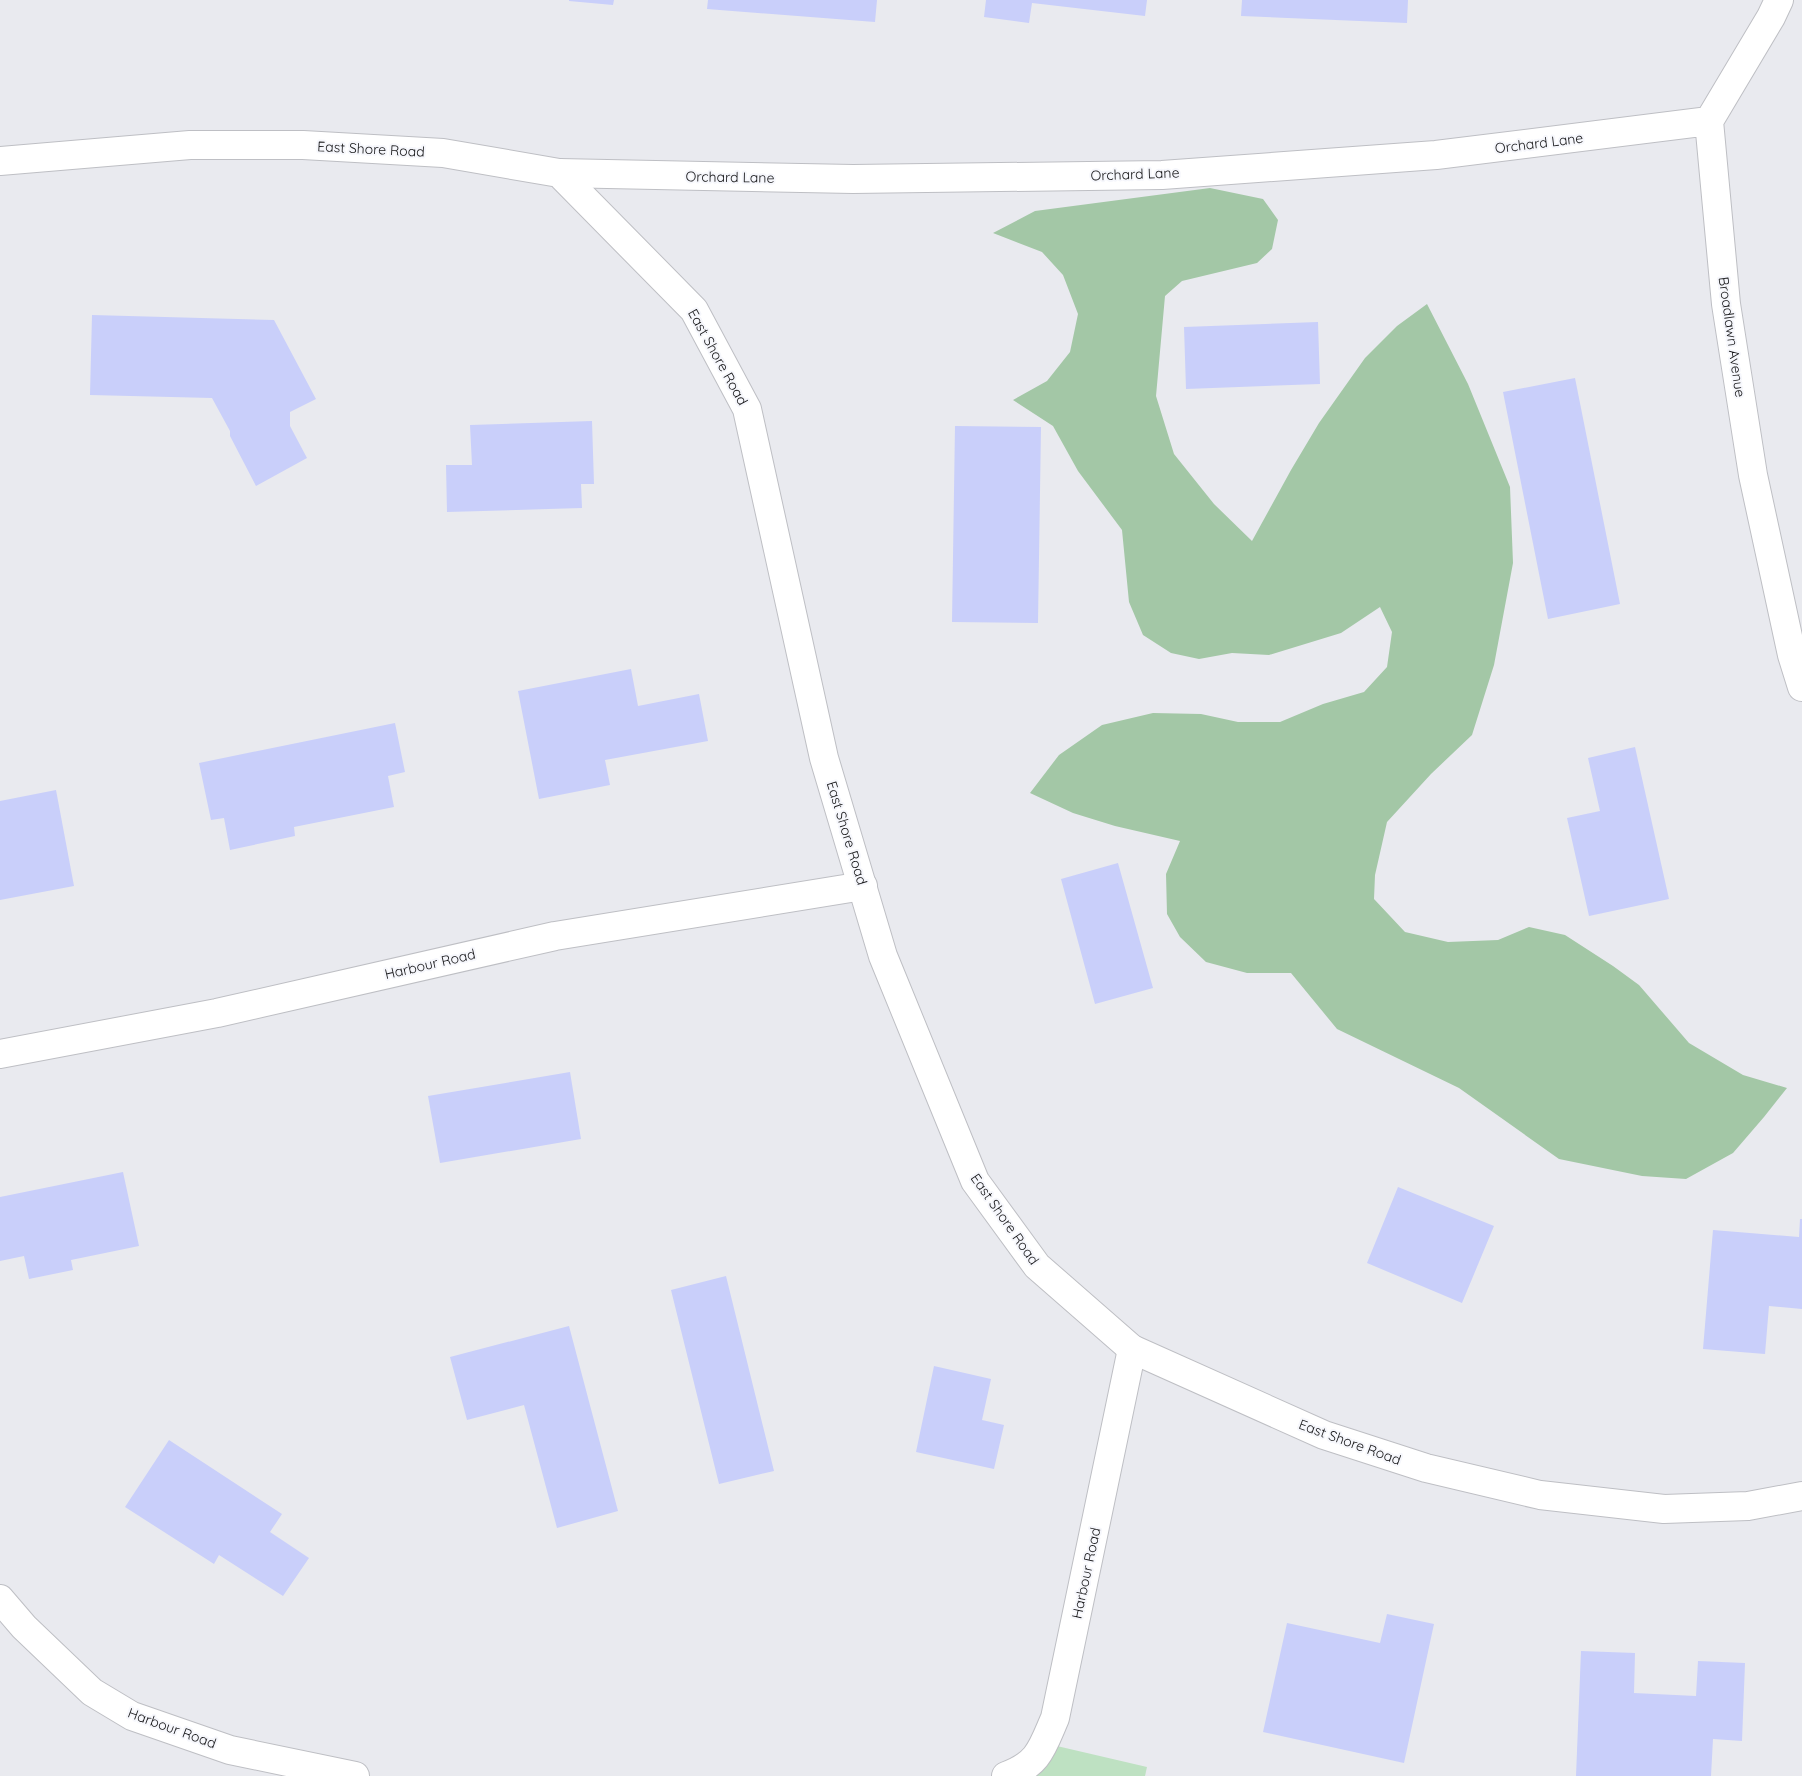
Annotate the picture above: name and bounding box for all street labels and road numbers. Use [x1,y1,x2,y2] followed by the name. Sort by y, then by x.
[1494,129,1584,157] street label: Orchard Lane
[317,137,425,161] street label: East Shore Road
[1090,163,1180,185] street label: Orchard Lane
[685,167,775,187] street label: Orchard Lane
[1715,276,1749,399] street label: Broadlawn Avenue
[684,306,752,408] street label: East Shore Road
[823,779,871,887] street label: East Shore Road
[383,945,477,983] street label: Harbour Road
[967,1170,1043,1268] street label: East Shore Road
[1296,1415,1404,1469] street label: East Shore Road
[1068,1526,1104,1620] street label: Harbour Road
[125,1704,219,1752] street label: Harbour Road

